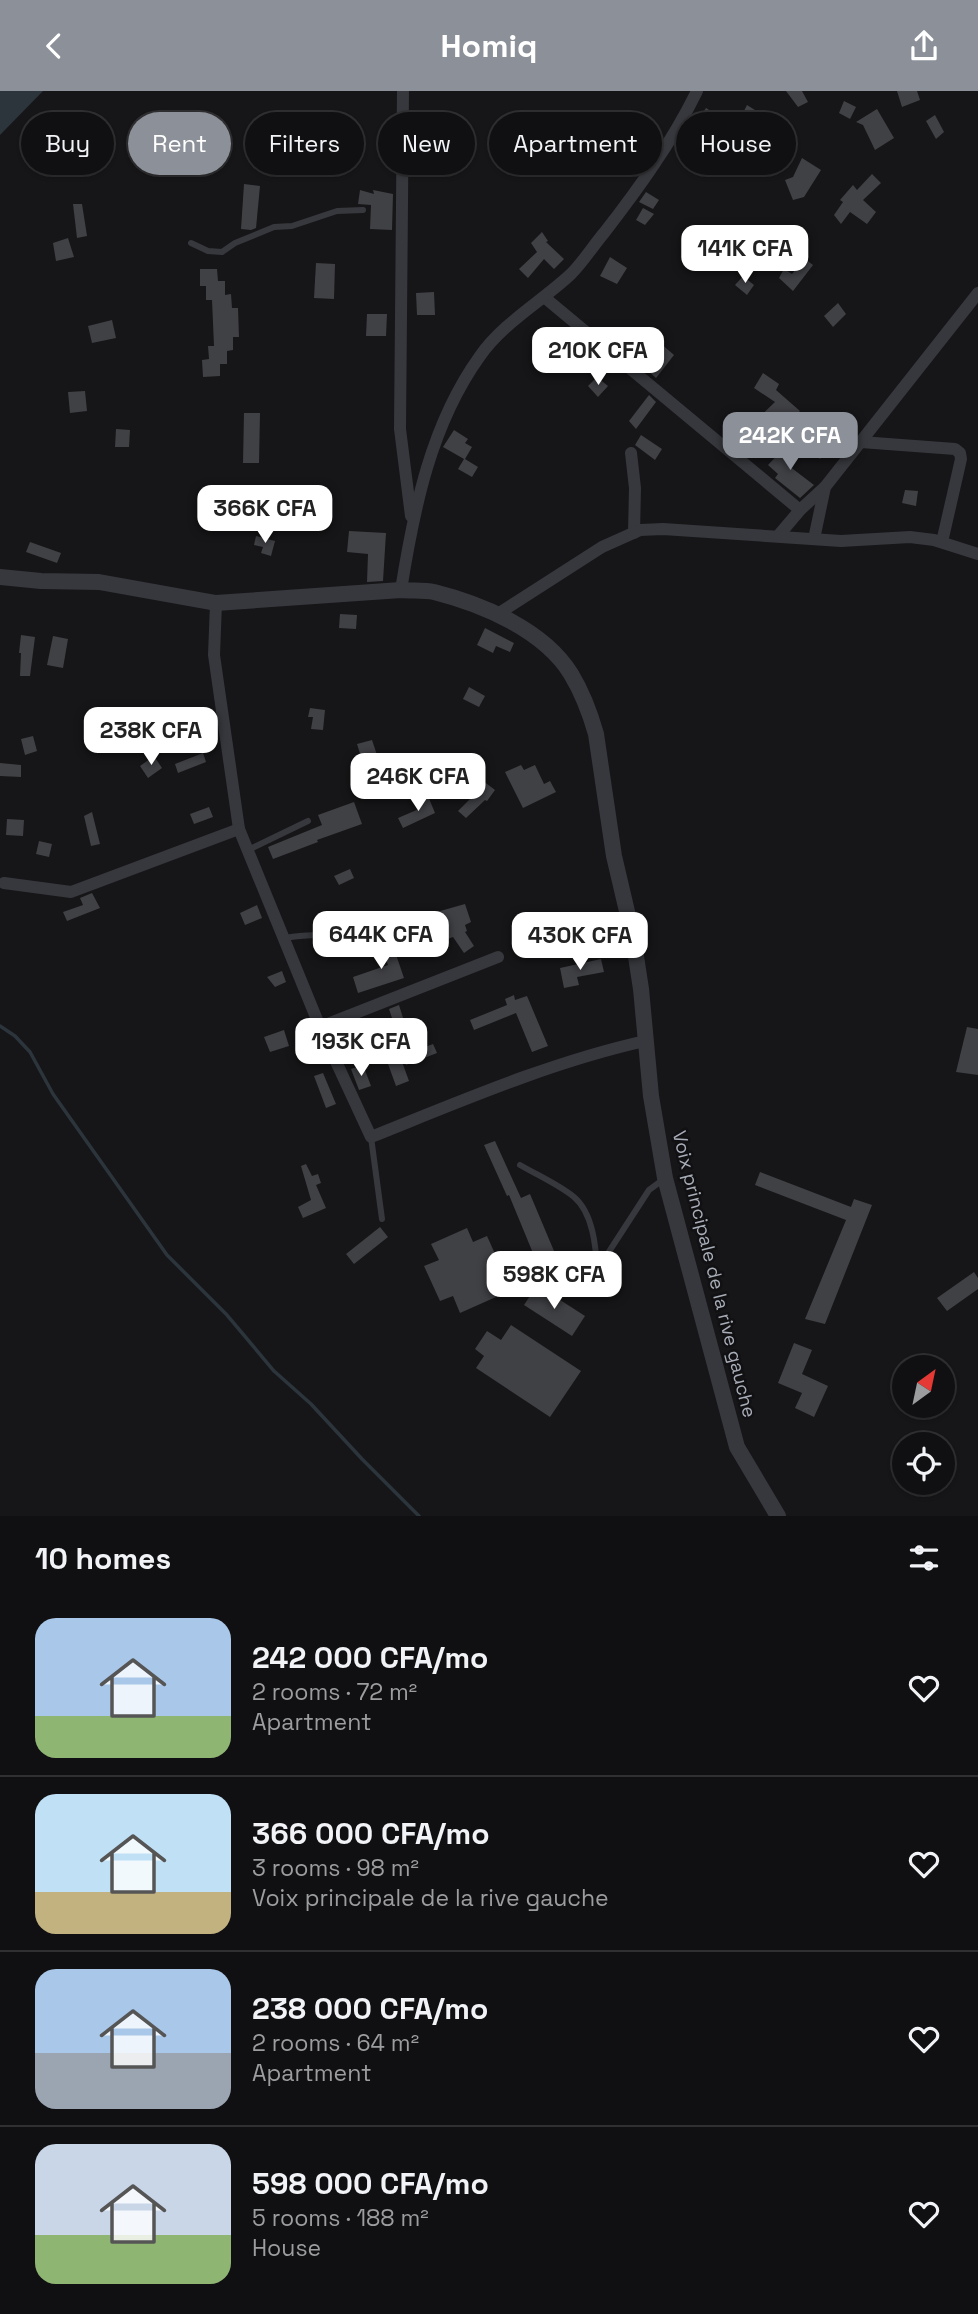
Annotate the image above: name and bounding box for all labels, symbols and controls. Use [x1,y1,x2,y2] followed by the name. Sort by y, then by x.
[441,26,537,66] text: Homiq
[35,27,73,65] icon: back
[905,27,943,65] icon: share
[21,112,114,175] chip: Buy
[128,112,231,175] chip: Rent
[245,112,364,175] chip: Filters
[378,112,475,175] chip: New
[489,112,662,175] chip: Apartment
[676,112,796,175] chip: House
[673,225,817,285] pin: 141K CFA
[697,233,793,263] text: 141K CFA
[526,327,670,387] pin: 210K CFA
[548,335,648,365] text: 210K CFA
[718,413,862,472] pin: 242K CFA
[739,420,841,450] text: 242K CFA
[193,485,337,545] pin: 366K CFA
[213,493,317,523] text: 366K CFA
[79,707,223,767] pin: 238K CFA
[100,715,202,745] text: 238K CFA
[346,753,490,813] pin: 246K CFA
[366,761,470,791] text: 246K CFA
[309,911,453,971] pin: 644K CFA
[508,913,652,972] pin: 430K CFA
[329,919,433,949] text: 644K CFA
[528,920,632,950] text: 430K CFA
[289,1019,433,1078] pin: 193K CFA
[311,1026,411,1056] text: 193K CFA
[667,1128,762,1420] street label: Voix principale de la rive gauche
[482,1251,626,1311] pin: 598K CFA
[503,1259,605,1289] text: 598K CFA
[892,1355,956,1417] north arrow
[892,1355,955,1495] map controls
[892,1432,955,1495] button: locate
[35,1539,171,1578] text: 10 homes
[905,1539,943,1577] icon: filters
[252,1638,488,1677] text: 242 000 CFA/mo
[91,1646,175,1730] icon: home
[905,1669,943,1707] icon: heart
[252,1677,417,1707] text: 2 rooms · 72 m²
[252,1707,372,1737] text: Apartment
[252,1814,490,1853] text: 366 000 CFA/mo
[91,1822,175,1906] icon: home
[905,1845,943,1883] icon: heart
[252,1853,419,1883] text: 3 rooms · 98 m²
[252,1883,609,1913] text: Voix principale de la rive gauche
[252,1989,488,2028] text: 238 000 CFA/mo
[91,1997,175,2081] icon: home
[905,2020,943,2058] icon: heart
[252,2028,419,2058] text: 2 rooms · 64 m²
[252,2058,372,2088] text: Apartment
[252,2164,489,2203] text: 598 000 CFA/mo
[91,2172,175,2256] icon: home
[905,2195,943,2233] icon: heart
[252,2203,429,2233] text: 5 rooms · 188 m²
[252,2233,321,2263] text: House

